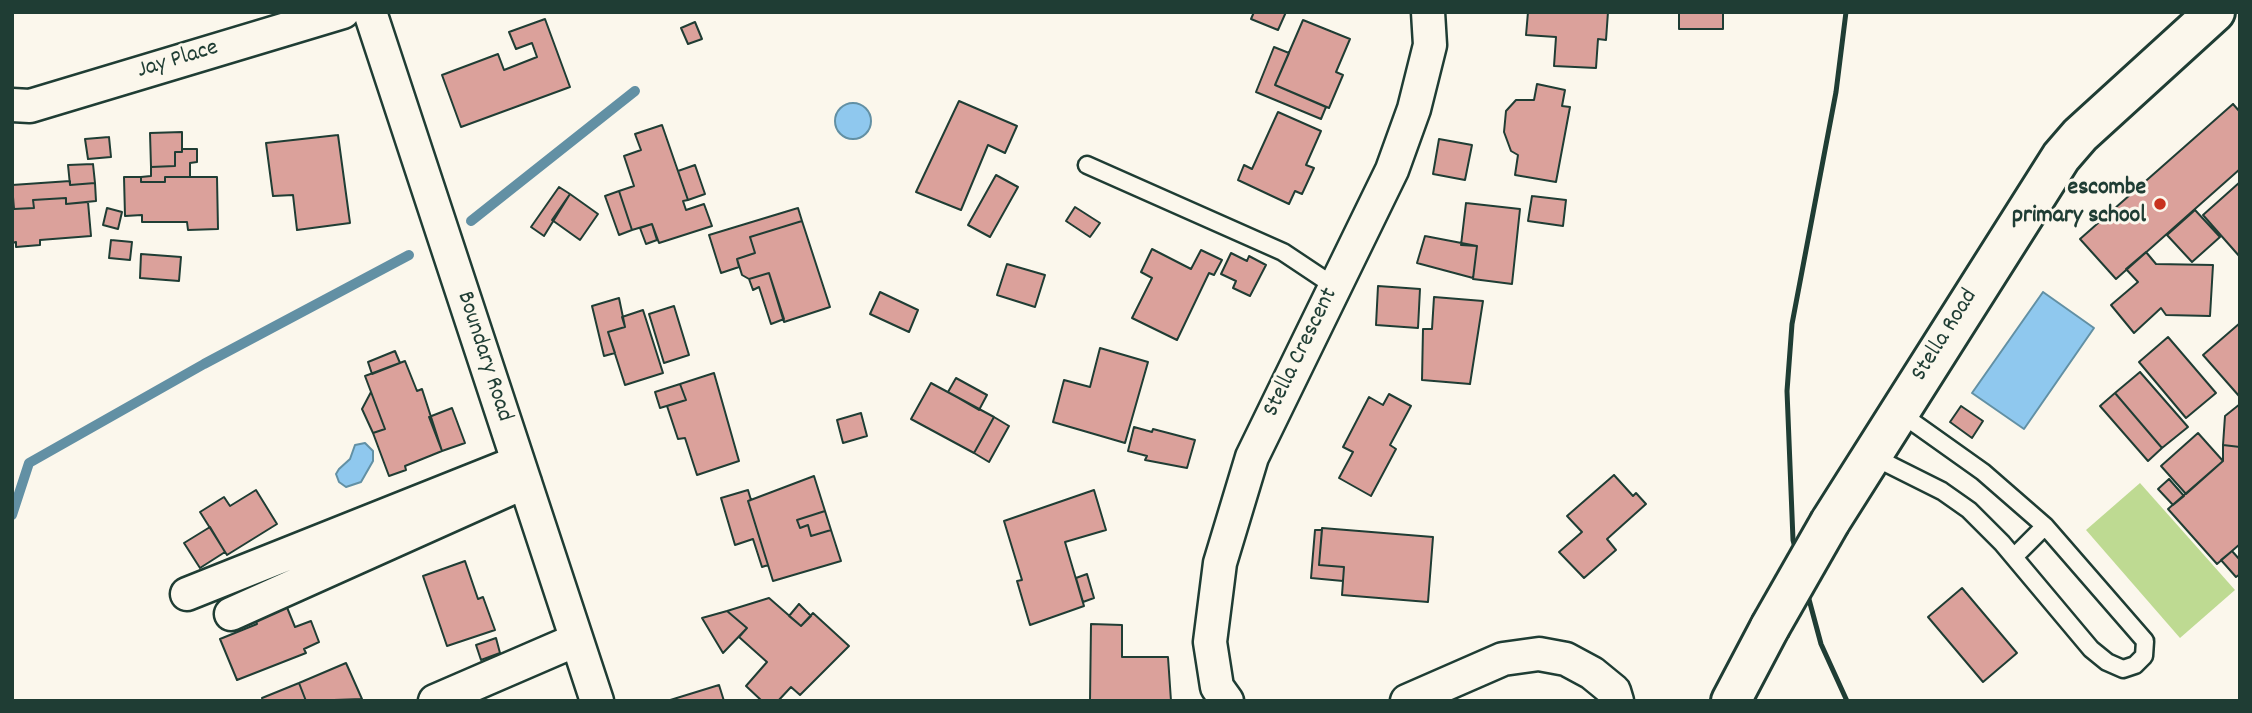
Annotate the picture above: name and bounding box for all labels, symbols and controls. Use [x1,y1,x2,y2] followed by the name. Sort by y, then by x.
[134,35,222,87] street label: Jay Place
[2012,176,2146,232] place label: escombe primary school
[2152,196,2168,212] marker: escombe primary school
[1258,284,1346,422] street label: Stella Crescent
[1906,285,1986,387] street label: Stella Road
[448,288,518,426] street label: Boundary Road

